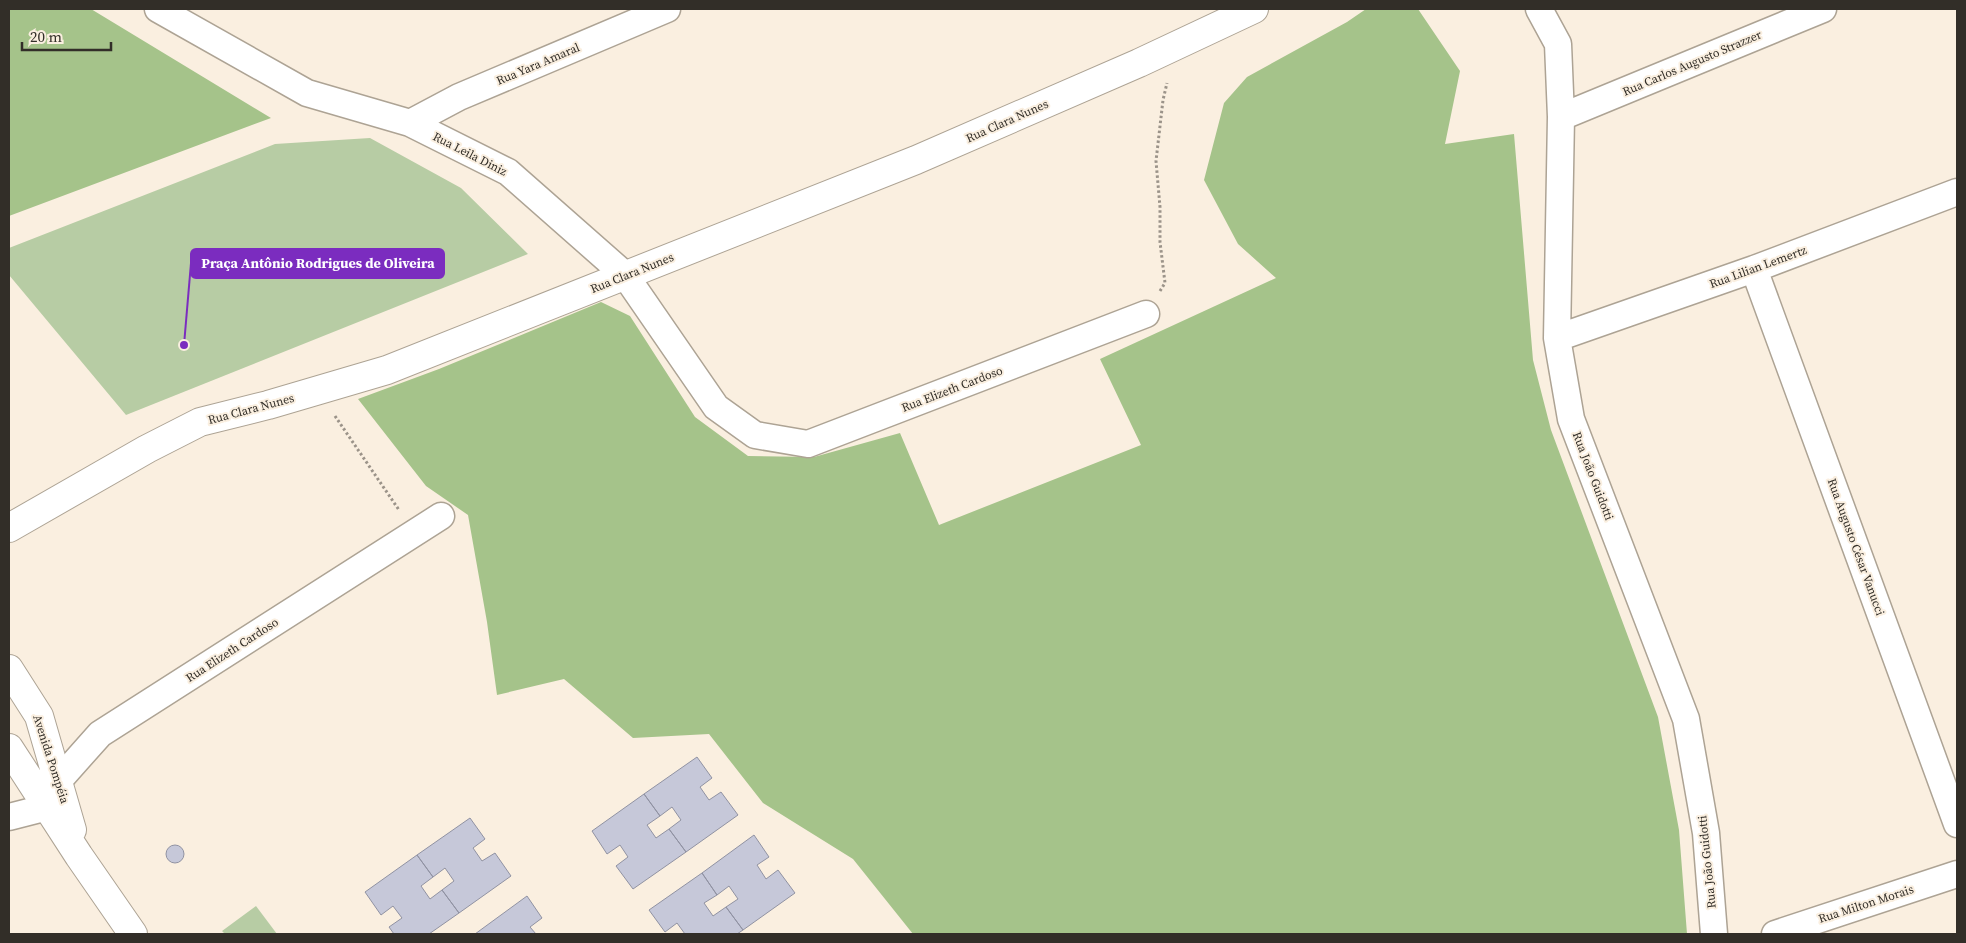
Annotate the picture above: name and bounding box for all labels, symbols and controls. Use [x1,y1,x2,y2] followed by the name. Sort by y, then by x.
[22,20,111,52] scale bar
[30,26,62,47] text: 20 m
[1620,26,1764,100] street label: Rua Carlos Augusto Strazzer
[494,39,583,89] street label: Rua Yara Amaral
[963,96,1051,146] street label: Rua Clara Nunes
[430,128,510,180] street label: Rua Leila Diniz
[1707,242,1809,292] street label: Rua Lilian Lemertz
[191,249,444,278] callout: Praça Antônio Rodrigues de Oliveira
[588,249,676,297] street label: Rua Clara Nunes
[201,253,435,273] text: Praça Antônio Rodrigues de Oliveira
[899,362,1005,416] street label: Rua Elizeth Cardoso
[206,390,296,428] street label: Rua Clara Nunes
[1569,430,1617,523] street label: Rua João Guidotti
[1824,476,1888,618] street label: Rua Augusto César Vanucci
[183,614,282,686] street label: Rua Elizeth Cardoso
[29,713,73,806] street label: Avenida Pompéia
[1694,814,1720,909] street label: Rua João Guidotti
[1816,881,1916,927] street label: Rua Milton Morais

